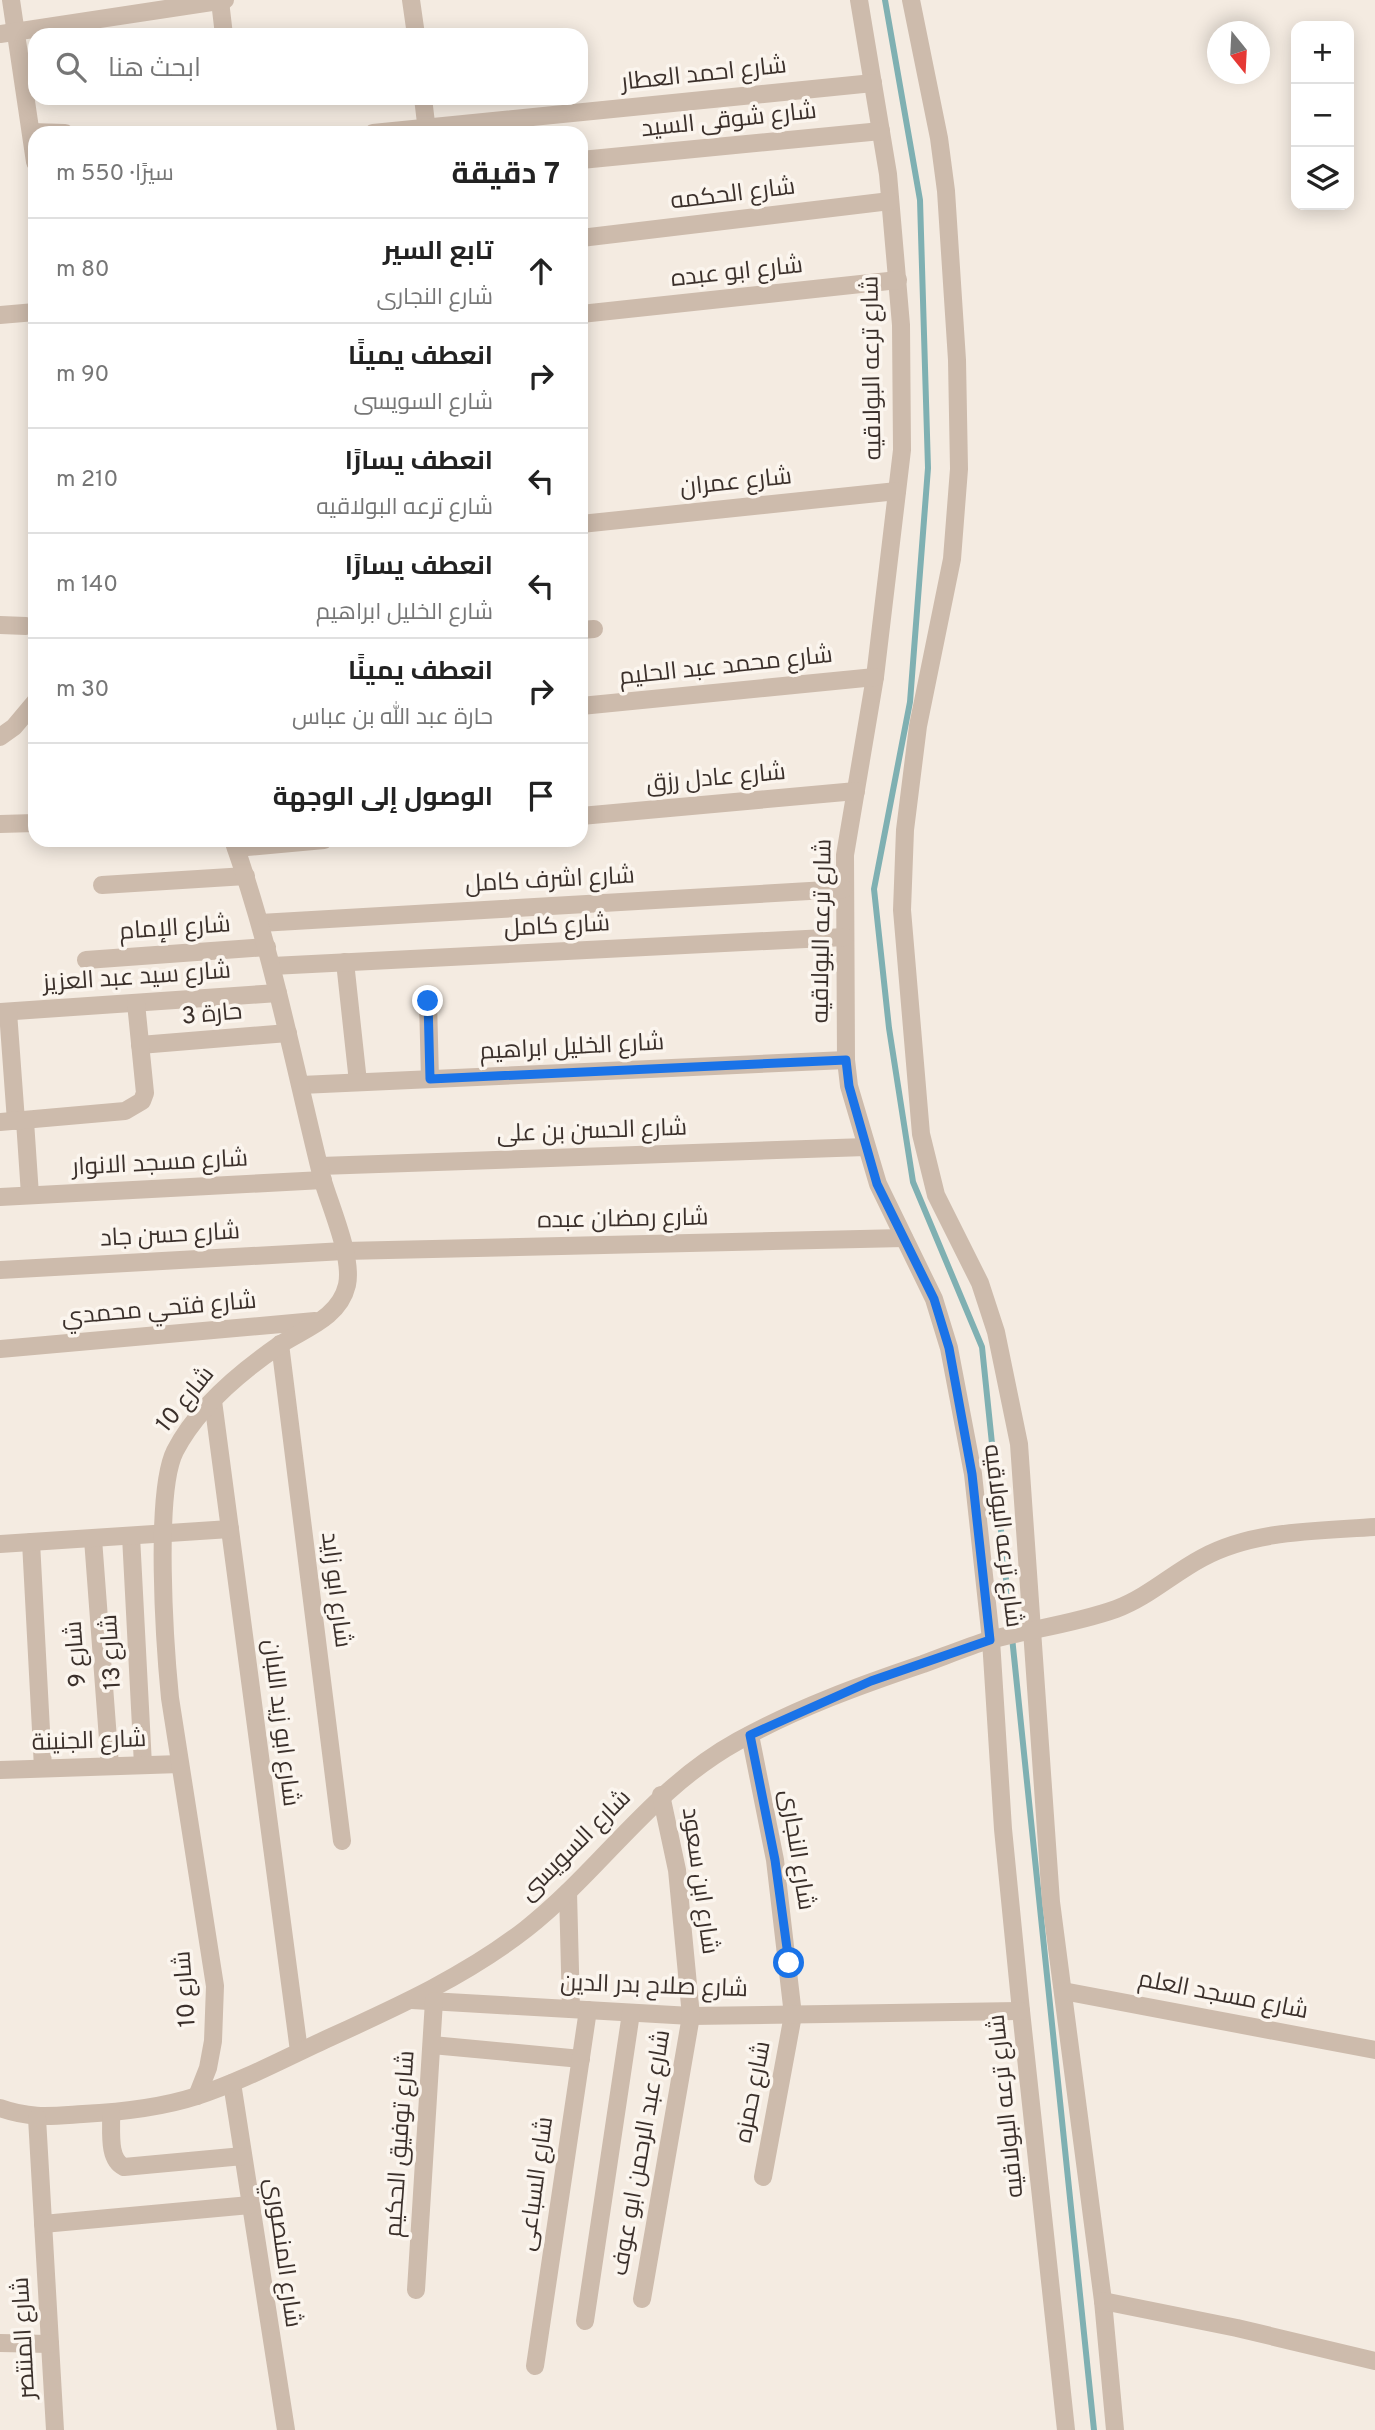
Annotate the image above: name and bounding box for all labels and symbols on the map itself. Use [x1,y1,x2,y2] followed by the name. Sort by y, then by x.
[1207,21,1270,84] north arrow
[618,51,788,99] street label: شارع احمد العطار
[640,97,818,145] street label: شارع شوقى السيد
[669,172,797,218] street label: شارع الحكمه
[669,251,805,295] street label: شارع ابو عبده
[856,276,890,460] street label: شارع ترعه البولاقيه
[679,462,793,504] street label: شارع عمران
[618,641,834,693] street label: شارع محمد عبد الحليم
[645,758,787,800] street label: شارع عادل رزق
[806,839,840,1023] street label: شارع ترعه البولاقيه
[464,862,636,900] street label: شارع اشرف كامل
[503,909,611,945] street label: شارع كامل
[118,910,232,948] street label: شارع الإمام
[40,956,232,1000] street label: شارع سيد عبد العزيز
[412,985,443,1016] route end
[180,997,244,1033] street label: حارة 3
[479,1028,665,1068] street label: شارع الخليل ابراهيم
[496,1114,688,1150] street label: شارع الحسن بن على
[69,1144,249,1184] street label: شارع مسجد الانوار
[537,1204,709,1236] street label: شارع رمضان عبده
[99,1217,241,1255] street label: شارع حسن جاد
[60,1287,258,1335] street label: شارع فتحي محمدي
[150,1361,222,1439] street label: شارع 10
[976,1443,1028,1629] street label: شارع ترعه البولاقيه
[313,1530,357,1650] street label: شارع ابو زايد
[95,1613,129,1691] street label: شارع 13
[60,1620,94,1688] street label: شارع 9
[255,1638,305,1808] street label: شارع ابو زيد اللبان
[31,1725,147,1759] street label: شارع الجنينة
[514,1784,638,1908] street label: شارع السويسى
[772,1788,820,1912] street label: شارع النجارى
[674,1806,724,1956] street label: شارع ابن سعود
[773,1947,804,1978] route start
[168,1950,204,2028] street label: شارع 10
[1135,1965,1311,2027] street label: شارع مسجد العلم
[560,1969,748,2005] street label: شارع صلاح بدر الدين
[982,2013,1032,2199] street label: شارع ترعه البولاقيه
[606,2028,678,2278] street label: شارع عبد الرحمن ابو عوف
[729,2039,779,2145] street label: شارع حمزه
[380,2050,422,2238] street label: شارع توفيق الحكيم
[513,2115,561,2253] street label: شارع السباعى
[256,2176,307,2330] street label: شارع المنصوري
[7,2276,43,2402] street label: شارع المنتصر

